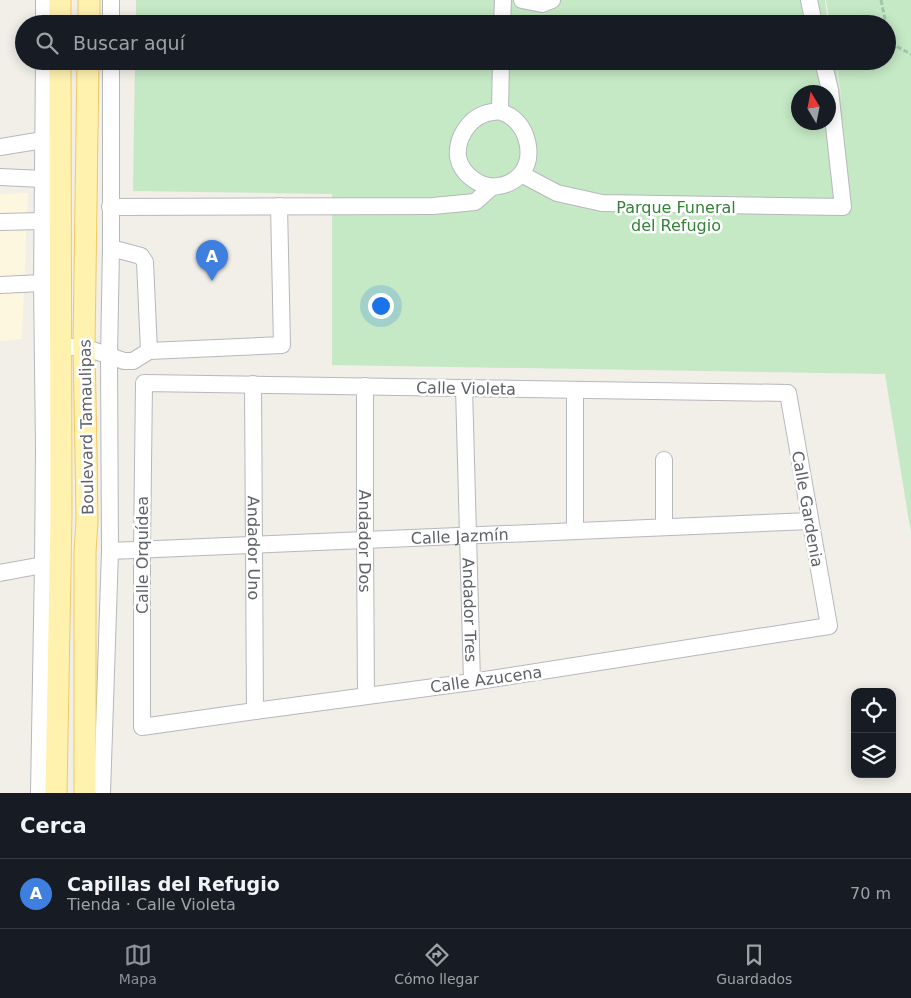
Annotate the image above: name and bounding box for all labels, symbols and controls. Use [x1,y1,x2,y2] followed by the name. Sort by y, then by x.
[15,15,896,70] search box
[33,29,61,57] icon: search
[73,32,185,54] text: Buscar aquí
[791,85,836,130] north arrow
[616,198,736,235] park label: Parque Funeral del Refugio
[196,240,228,281] pin: A
[368,293,394,319] your location
[75,339,98,515] street label: Boulevard Tamaulipas
[416,378,516,399] street label: Calle Violeta
[788,449,827,569] street label: Calle Gardenia
[355,489,374,593] street label: Andador Dos
[133,496,152,614] street label: Calle Orquídea
[244,496,263,600] street label: Andador Uno
[410,525,509,548] street label: Calle Jazmín
[459,557,480,662] street label: Andador Tres
[429,662,543,697] street label: Calle Azucena
[851,688,896,778] map controls
[851,688,896,733] button: locate
[851,733,896,778] button: layers
[20,814,87,838] text: Cerca
[67,873,280,895] text: Capillas del Refugio
[30,884,42,903] text: A
[850,884,891,903] text: 70 m
[67,895,236,914] text: Tienda · Calle Violeta
[119,941,157,987] tab: Mapa
[394,941,479,987] tab: Cómo llegar
[716,941,792,987] tab: Guardados

